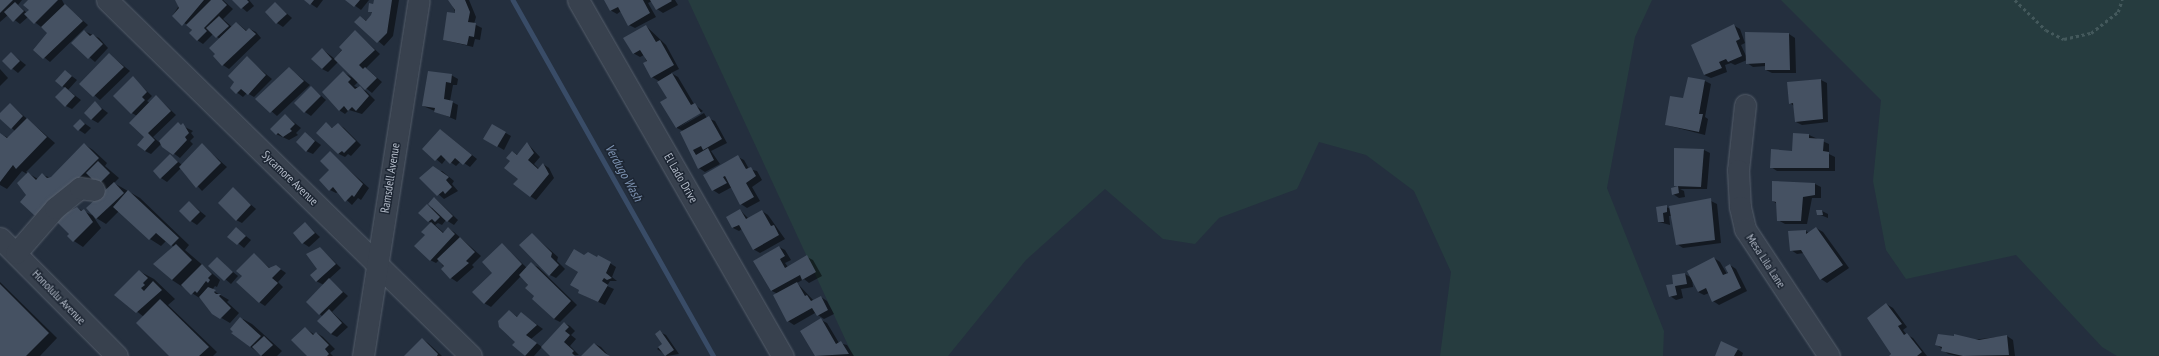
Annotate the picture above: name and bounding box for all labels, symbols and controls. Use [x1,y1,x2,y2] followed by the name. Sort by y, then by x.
[377,142,403,214] street label: Ramsdell Avenue
[601,142,645,204] water label: Verdugo Wash
[259,148,321,208] street label: Sycamore Avenue
[661,151,701,205] street label: El Lado Drive
[1743,231,1789,291] street label: Mesa Lila Lane
[29,266,89,328] street label: Honolulu Avenue

